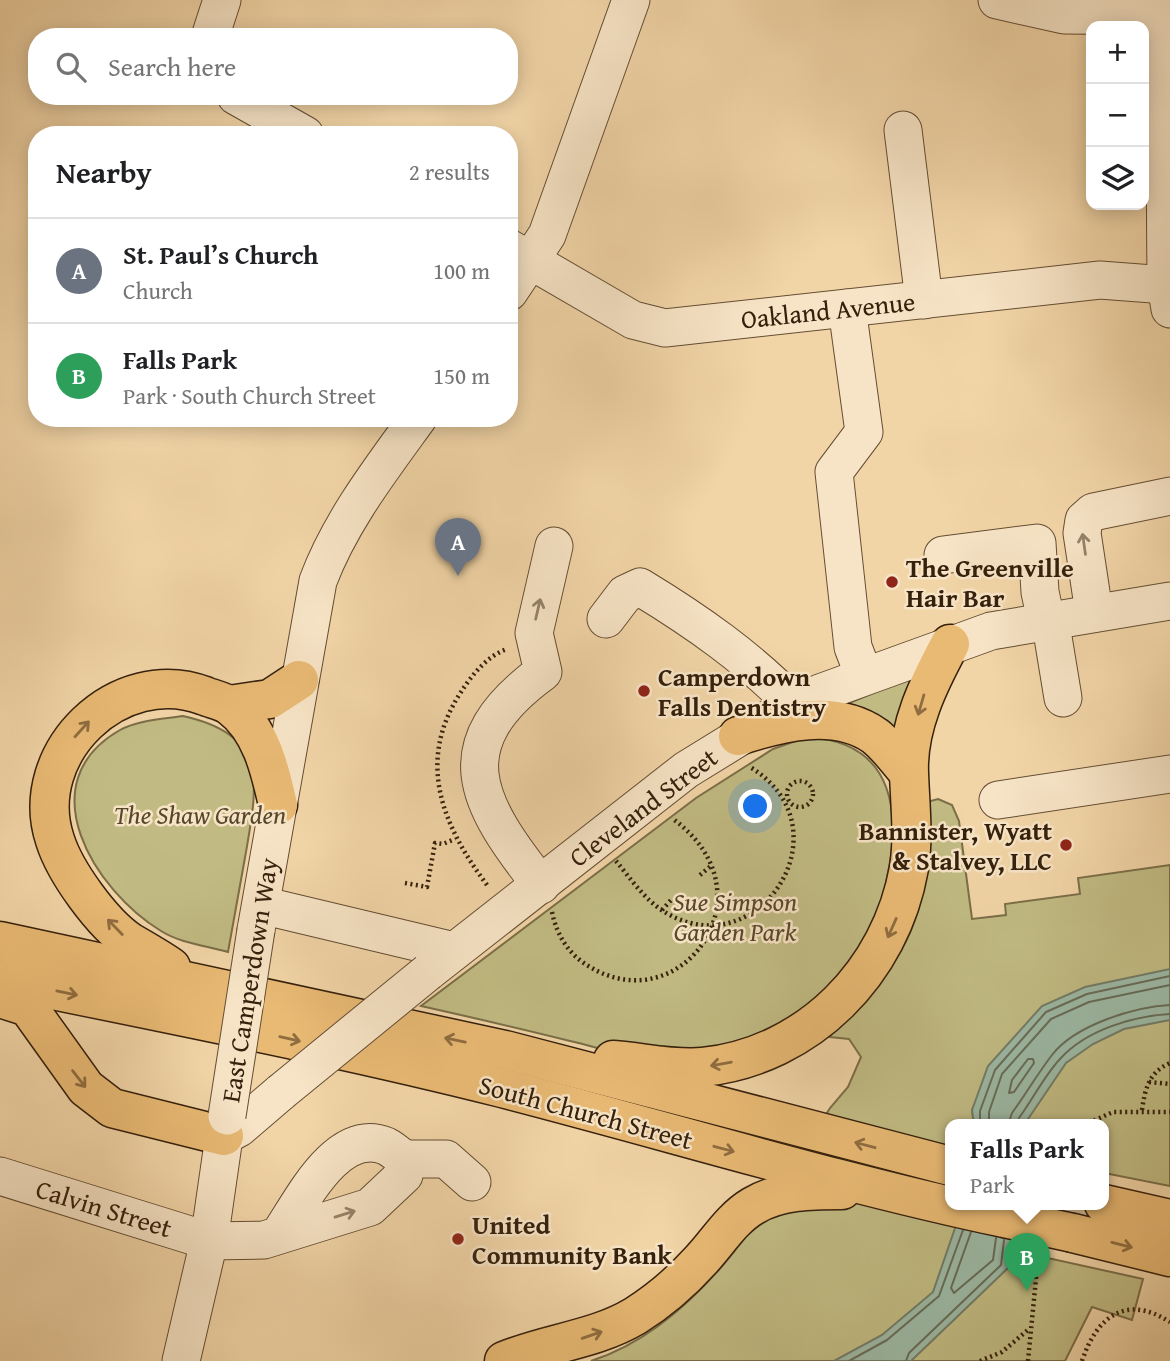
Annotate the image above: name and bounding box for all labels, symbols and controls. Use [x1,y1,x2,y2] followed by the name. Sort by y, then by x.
[1086,21,1149,210] map controls
[1086,21,1149,84] button: +
[28,28,518,105] search box
[108,47,236,86] text: Search here
[52,48,90,86] icon: search
[1086,84,1149,147] button: −
[1086,147,1149,210] button: layers
[56,150,152,194] text: Nearby
[409,155,490,188] text: 2 results
[123,235,318,274] text: St. Paul’s Church
[72,254,86,287] text: A
[433,254,490,287] text: 100 m
[123,274,193,307] text: Church
[739,281,917,339] street label: Oakland Avenue
[123,340,237,379] text: Falls Park
[72,359,86,392] text: B
[433,359,490,392] text: 150 m
[123,379,376,412] text: Park · South Church Street
[435,518,481,576] pin: A
[1077,534,1090,556] one-way arrow
[906,548,1074,617] place label: The Greenville Hair Bar
[884,574,900,590] marker: The Greenville Hair Bar
[532,598,545,621] one-way arrow
[658,657,827,726] place label: Camperdown Falls Dentistry
[636,683,652,699] marker: Camperdown Falls Dentistry
[913,694,926,716] one-way arrow
[73,721,90,738] one-way arrow
[560,738,726,876] street label: Cleveland Street
[738,789,772,823] your location
[114,795,286,834] park label: The Shaw Garden
[859,811,1052,880] place label: Bannister, Wyatt & Stalvey, LLC
[1058,837,1074,853] marker: Bannister, Wyatt & Stalvey, LLC
[210,855,288,1105] street label: East Camperdown Way
[673,882,797,951] park label: Sue Simpson Garden Park
[885,917,898,938] one-way arrow
[106,919,123,936] one-way arrow
[55,987,78,1000] one-way arrow
[444,1032,467,1046] one-way arrow
[278,1033,301,1047] one-way arrow
[710,1058,732,1071] one-way arrow
[475,1065,697,1159] street label: South Church Street
[71,1069,87,1087] one-way arrow
[945,1119,1109,1210] popup
[970,1129,1084,1168] text: Falls Park
[855,1137,877,1150] one-way arrow
[713,1143,735,1156] one-way arrow
[970,1168,1014,1201] text: Park
[31,1169,177,1247] street label: Calvin Street
[472,1205,672,1274] place label: United Community Bank
[333,1207,355,1220] one-way arrow
[450,1231,466,1247] marker: United Community Bank
[1004,1233,1050,1291] pin: B
[1110,1239,1132,1252] one-way arrow
[581,1328,603,1340] one-way arrow

